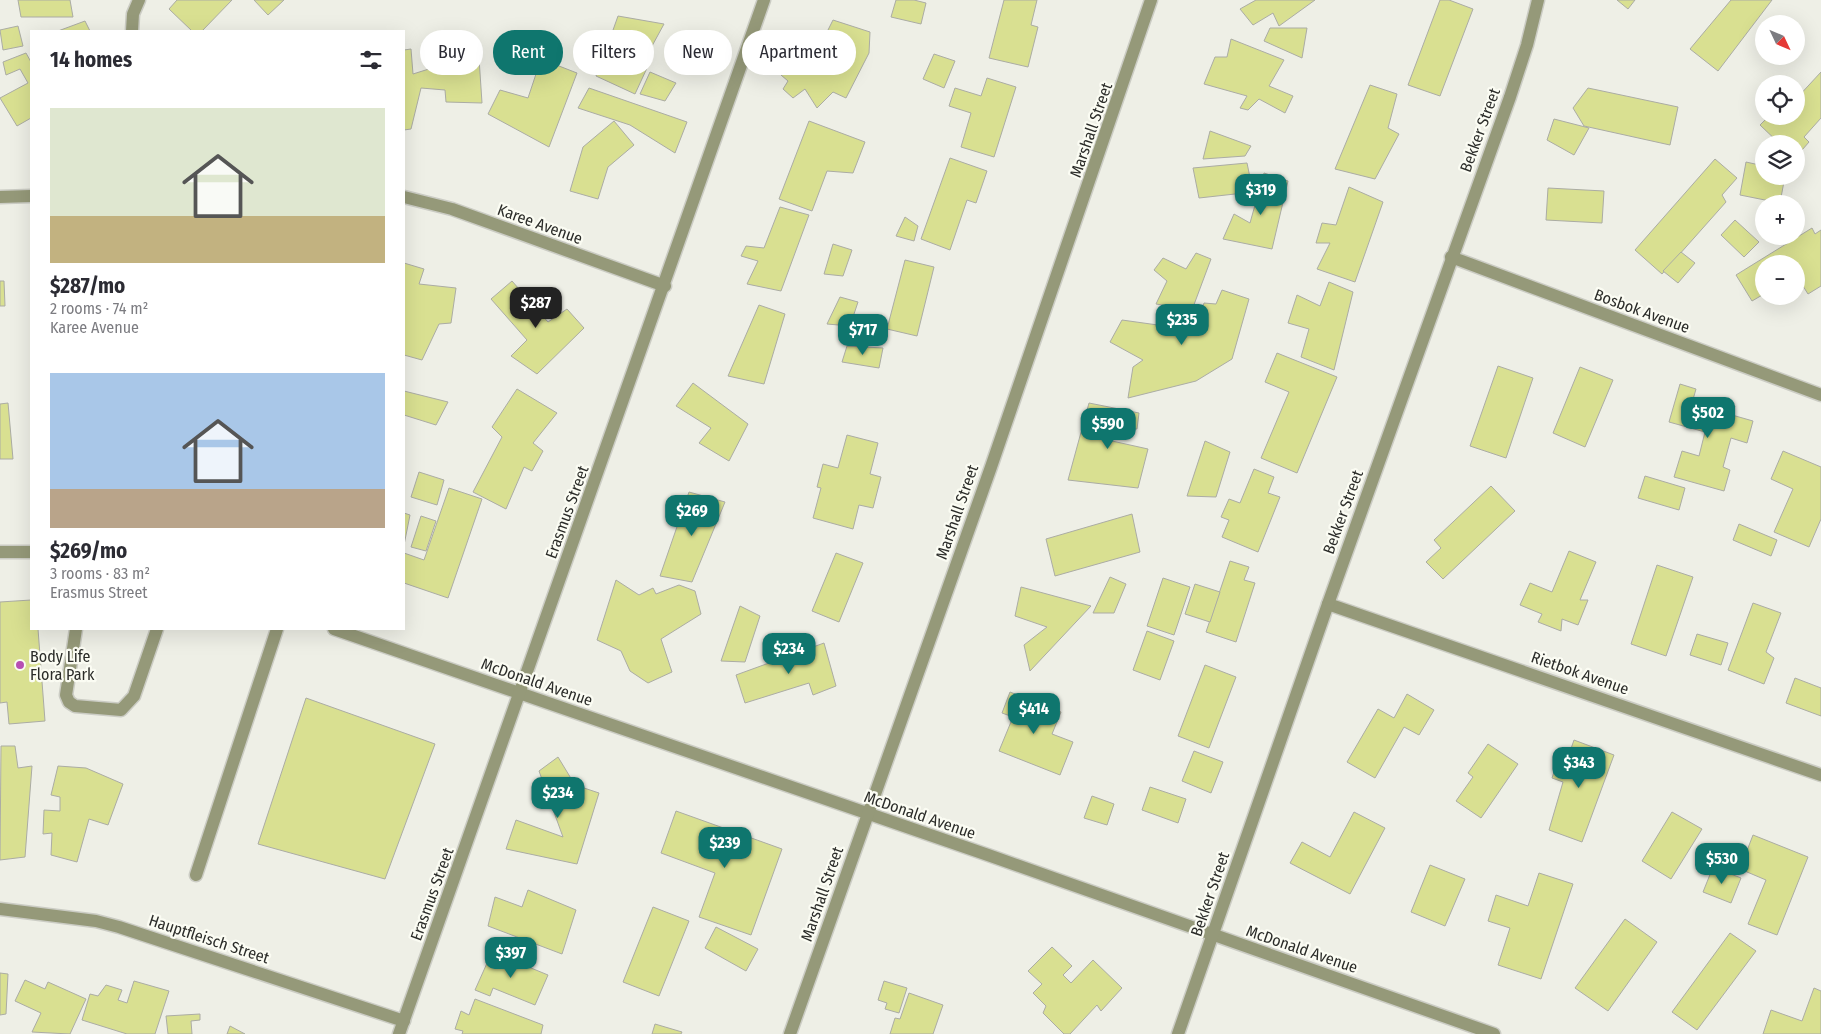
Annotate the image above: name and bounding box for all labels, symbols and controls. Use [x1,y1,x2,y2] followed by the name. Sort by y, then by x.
[1755,15,1805,65] north arrow
[1755,15,1805,305] map controls
[420,30,483,75] chip: Buy
[493,30,563,75] chip: Rent
[573,30,654,75] chip: Filters
[664,30,732,75] chip: New
[742,30,856,75] chip: Apartment
[357,46,385,74] icon: filters
[50,47,132,73] text: 14 homes
[1755,75,1805,125] button: locate
[1066,79,1116,180] street label: Marshall Street
[1456,85,1504,175] street label: Bekker Street
[1755,135,1805,185] button: layers
[173,141,263,231] icon: home
[1231,174,1291,216] pin: $319
[1246,180,1276,199] text: $319
[1755,195,1805,245] button: +
[495,200,585,248] street label: Karee Avenue
[1755,255,1805,305] button: −
[50,273,125,299] text: $287/mo
[1592,285,1692,337] street label: Bosbok Avenue
[506,286,566,329] pin: $287
[521,293,551,312] text: $287
[50,299,148,318] text: 2 rooms · 74 m²
[1152,304,1212,346] pin: $235
[1167,310,1197,329] text: $235
[833,314,893,356] pin: $717
[50,318,139,337] text: Karee Avenue
[849,320,877,339] text: $717
[1678,396,1738,439] pin: $502
[1692,403,1724,422] text: $502
[173,406,263,496] icon: home
[1078,408,1138,450] pin: $590
[1092,414,1124,433] text: $590
[932,461,982,562] street label: Marshall Street
[541,462,593,561] street label: Erasmus Street
[1319,467,1367,557] street label: Bekker Street
[662,494,722,537] pin: $269
[676,501,708,520] text: $269
[50,538,127,564] text: $269/mo
[50,564,150,583] text: 3 rooms · 83 m²
[50,583,148,602] text: Erasmus Street
[759,632,819,675] pin: $234
[774,639,804,658] text: $234
[30,647,95,684] place label: Body Life Flora Park
[1529,647,1631,699] street label: Rietbok Avenue
[479,654,595,710] street label: McDonald Avenue
[14,659,26,671] marker: Body Life Flora Park
[1004,692,1064,735] pin: $414
[1019,699,1049,718] text: $414
[1549,746,1609,789] pin: $343
[1563,753,1595,772] text: $343
[528,776,588,819] pin: $234
[543,783,573,802] text: $234
[862,787,978,843] street label: McDonald Avenue
[695,826,755,869] pin: $239
[710,833,740,852] text: $239
[1692,842,1752,885] pin: $530
[797,843,847,944] street label: Marshall Street
[406,844,458,943] street label: Erasmus Street
[1187,849,1234,939] street label: Bekker Street
[1706,849,1738,868] text: $530
[146,911,272,968] street label: Hauptfleisch Street
[1244,921,1360,977] street label: McDonald Avenue
[481,936,541,979] pin: $397
[496,943,526,962] text: $397

